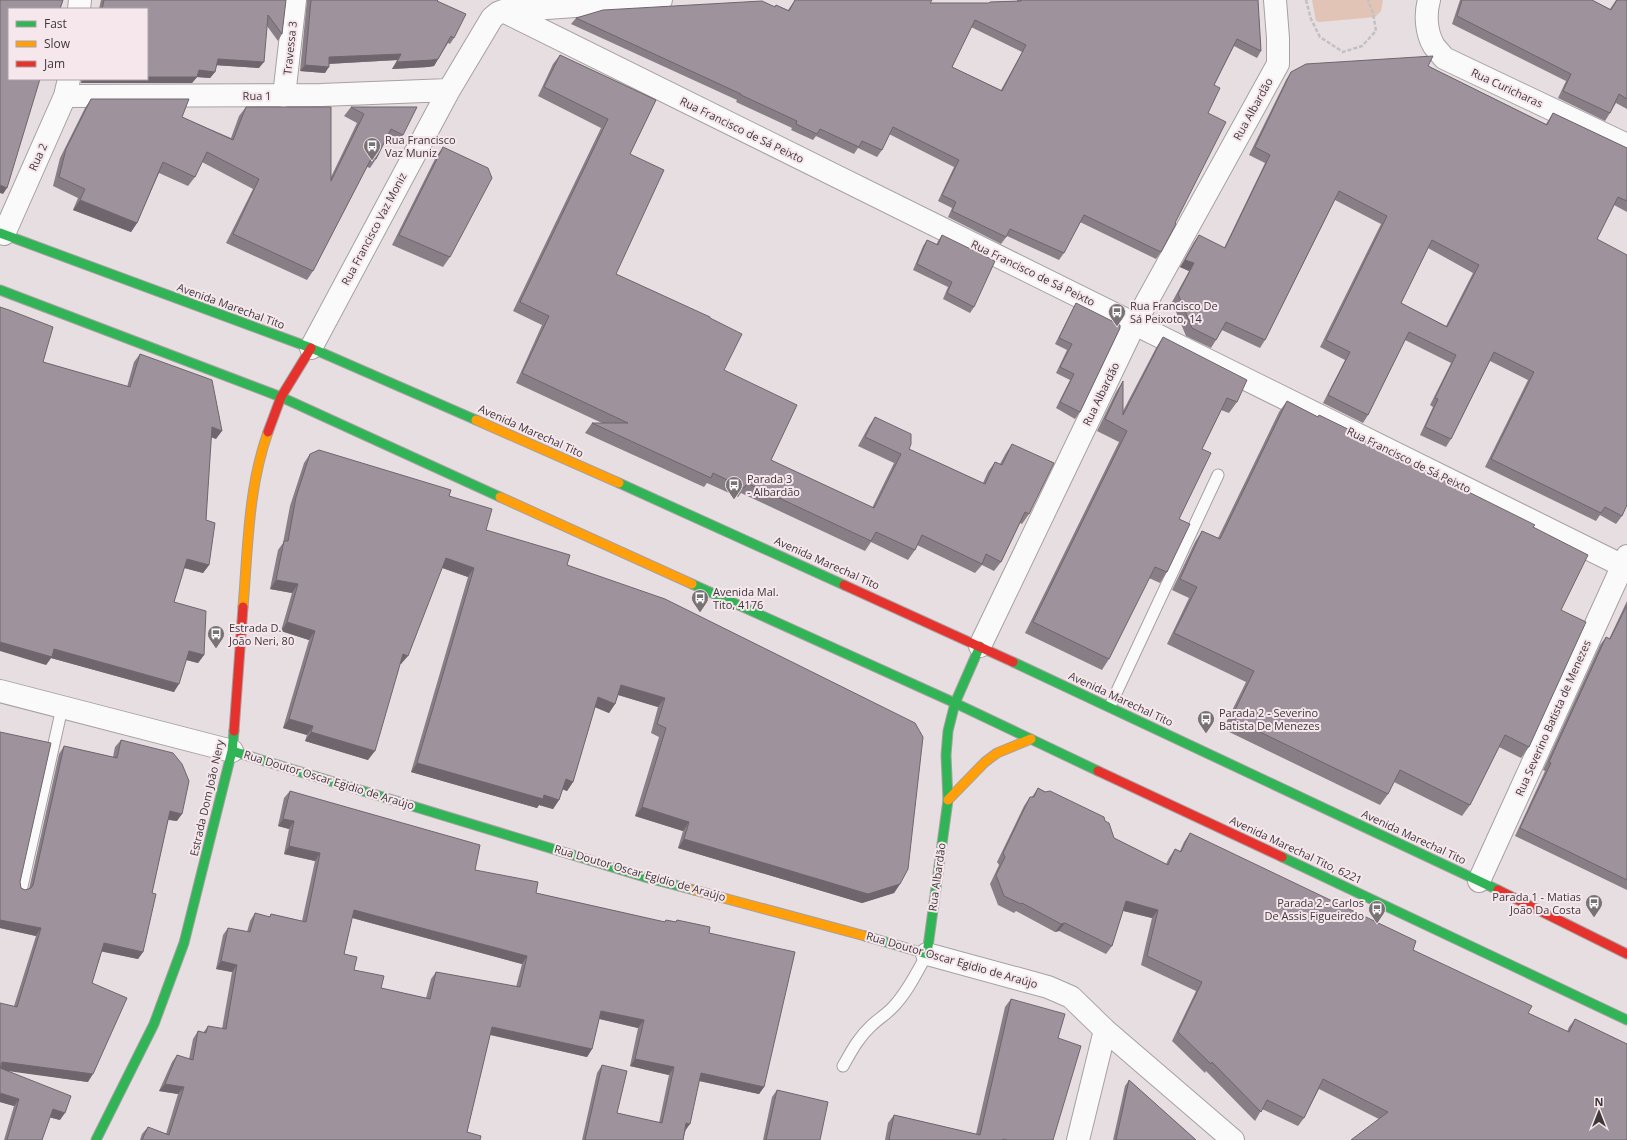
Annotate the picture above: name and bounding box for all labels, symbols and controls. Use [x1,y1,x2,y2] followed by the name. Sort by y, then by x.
[8,8,148,80] legend
[44,15,67,32] text: Fast
[279,20,300,76] street label: Travessa 3
[44,35,71,52] text: Slow
[43,55,65,72] text: Jam
[1469,64,1545,111] street label: Rua Curicharas
[1229,75,1276,143] street label: Rua Albardão
[243,88,271,103] street label: Rua 1
[678,93,807,166] street label: Rua Francisco de Sá Peixto
[385,132,456,160] place label: Rua Francisco Vaz Muniz
[362,136,382,161] bus stop icon: Rua Francisco Vaz Muniz
[25,141,50,173] street label: Rua 2
[337,170,410,288] street label: Rua Francisco Vaz Moniz
[969,236,1098,309] street label: Rua Francisco de Sá Peixto
[175,279,287,332] street label: Avenida Marechal Tito
[1130,298,1218,326] place label: Rua Francisco De Sá Peixoto, 14
[1107,302,1127,327] bus stop icon: Rua Francisco De Sá Peixoto, 14
[1079,359,1123,428] street label: Rua Albardão
[476,401,587,461] street label: Avenida Marechal Tito
[1345,423,1474,496] street label: Rua Francisco de Sá Peixto
[747,471,800,499] place label: Parada 3 - Albardão
[724,475,744,500] bus stop icon: Parada 3 - Albardão
[772,533,883,593] street label: Avenida Marechal Tito
[713,584,779,612] place label: Avenida Mal. Tito, 4176
[690,588,710,613] bus stop icon: Avenida Mal. Tito, 4176
[228,620,294,648] place label: Estrada D. João Neri, 80
[206,624,226,649] bus stop icon: Estrada D. João Neri, 80
[1511,637,1594,798] street label: Rua Severino Batista de Menezes
[1067,668,1176,730] street label: Avenida Marechal Tito
[1219,705,1320,733] place label: Parada 2 - Severino Batista De Menezes
[1196,709,1216,734] bus stop icon: Parada 2 - Severino Batista De Menezes
[186,738,227,857] street label: Estrada Dom João Nery
[242,746,417,813] street label: Rua Doutor Oscar Egidio de Araújo
[1360,806,1469,868] street label: Avenida Marechal Tito
[1228,812,1365,887] street label: Avenida Marechal Tito, 6221
[553,841,728,904] street label: Rua Doutor Oscar Egidio de Araújo
[924,841,949,912] street label: Rua Albardão
[1492,889,1581,917] place label: Parada 1 - Matias João Da Costa
[1584,893,1604,918] bus stop icon: Parada 1 - Matias João Da Costa
[1265,895,1364,923] place label: Parada 2 - Carlos De Assis Figueiredo
[1367,899,1387,924] bus stop icon: Parada 2 - Carlos De Assis Figueiredo
[865,928,1040,991] street label: Rua Doutor Oscar Egidio de Araújo
[1579,1092,1619,1132] north arrow
[1595,1094,1603,1109] text: N

